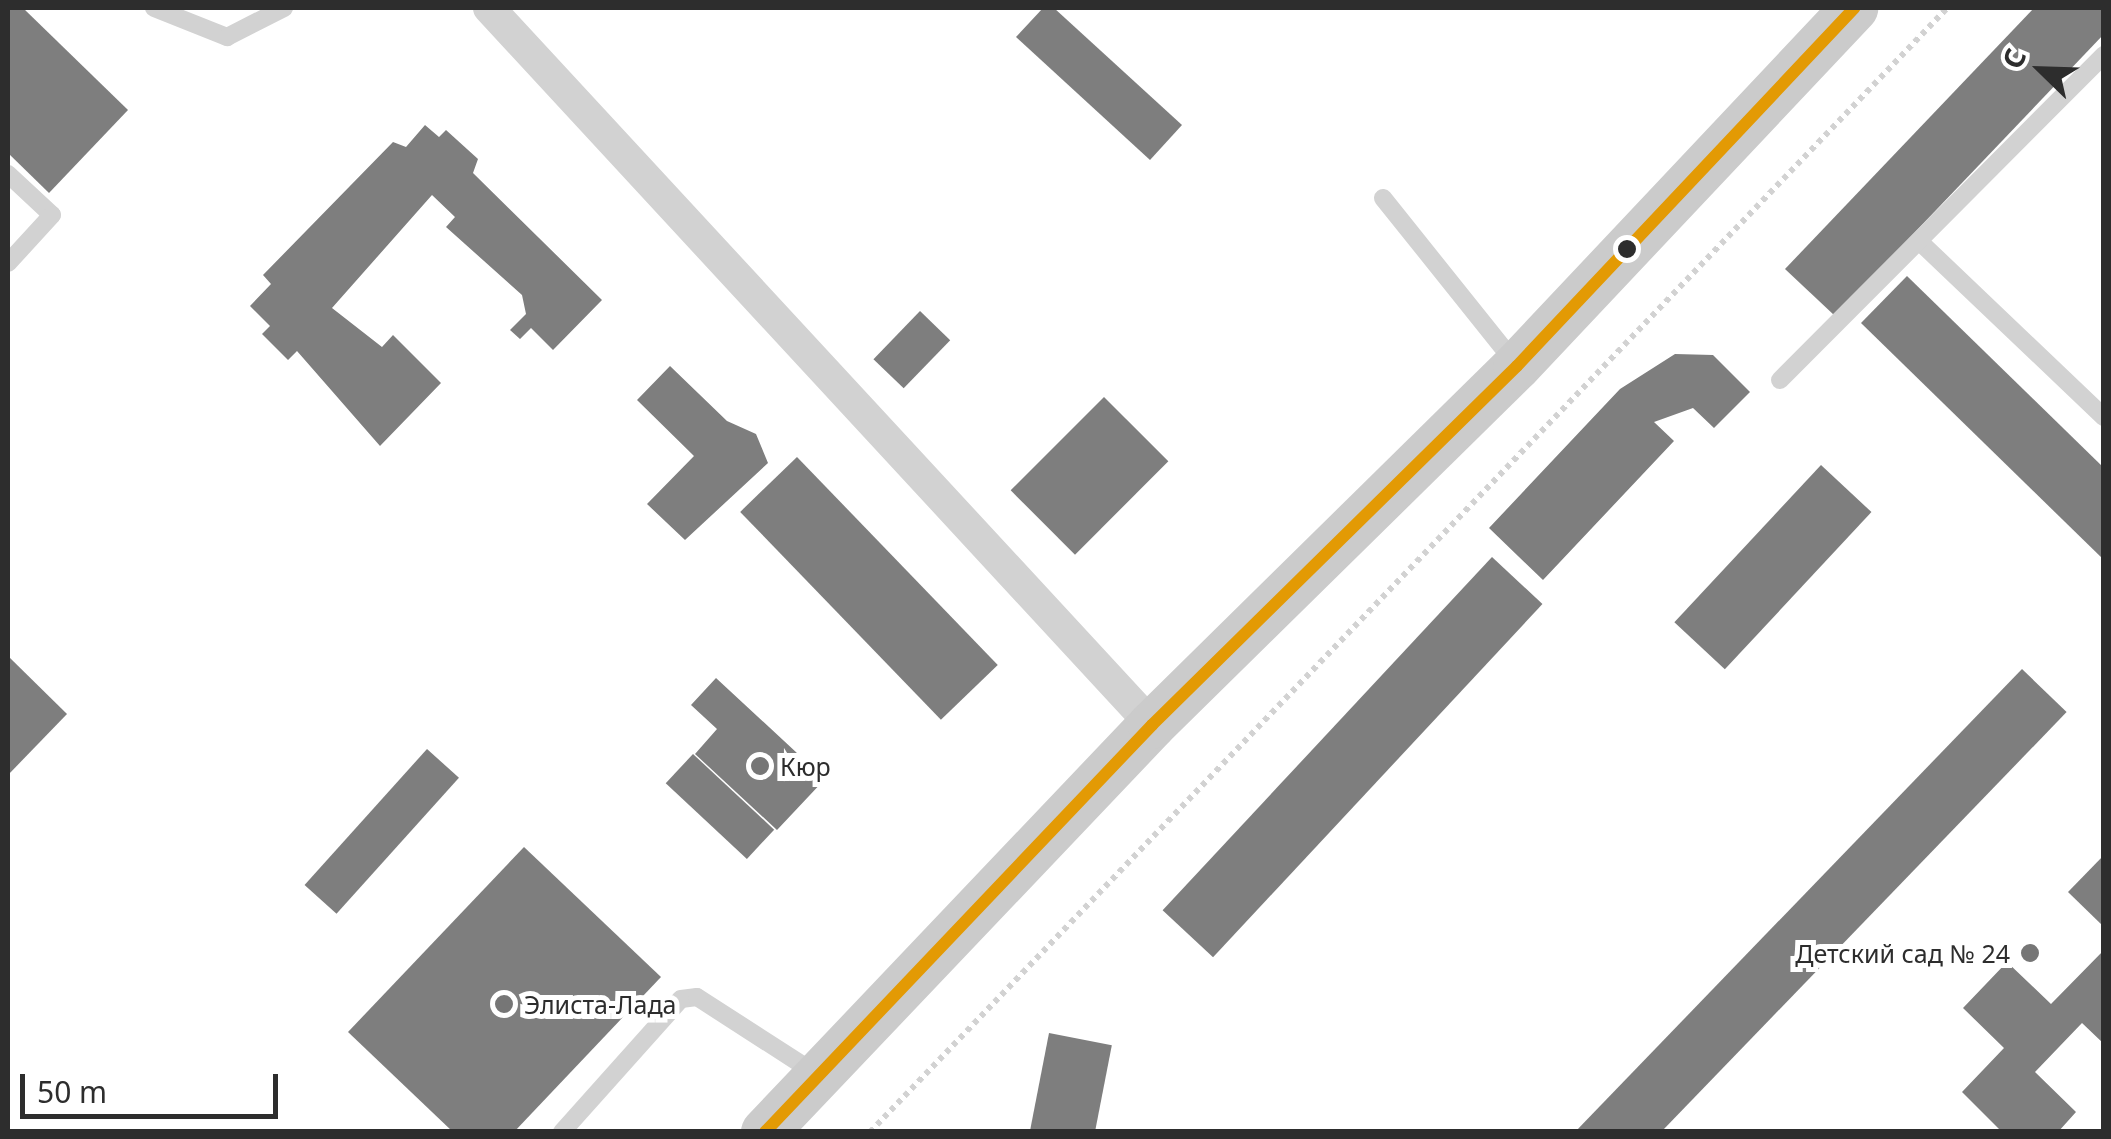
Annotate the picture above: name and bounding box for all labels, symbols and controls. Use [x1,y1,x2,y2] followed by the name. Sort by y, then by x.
[1991,20,2091,120] north arrow
[1992,43,2034,74] text: С
[1617,239,1637,259] unlabelled marker
[780,751,831,781] place label: Кюр
[749,755,771,777] marker: Кюр
[1795,938,2010,968] place label: Детский сад № 24
[2019,942,2041,964] marker: Детский сад № 24
[524,989,676,1019] place label: Элиста-Лада
[493,993,515,1015] marker: Элиста-Лада
[25,1054,282,1116] scale bar
[37,1071,107,1112] text: 50 m

